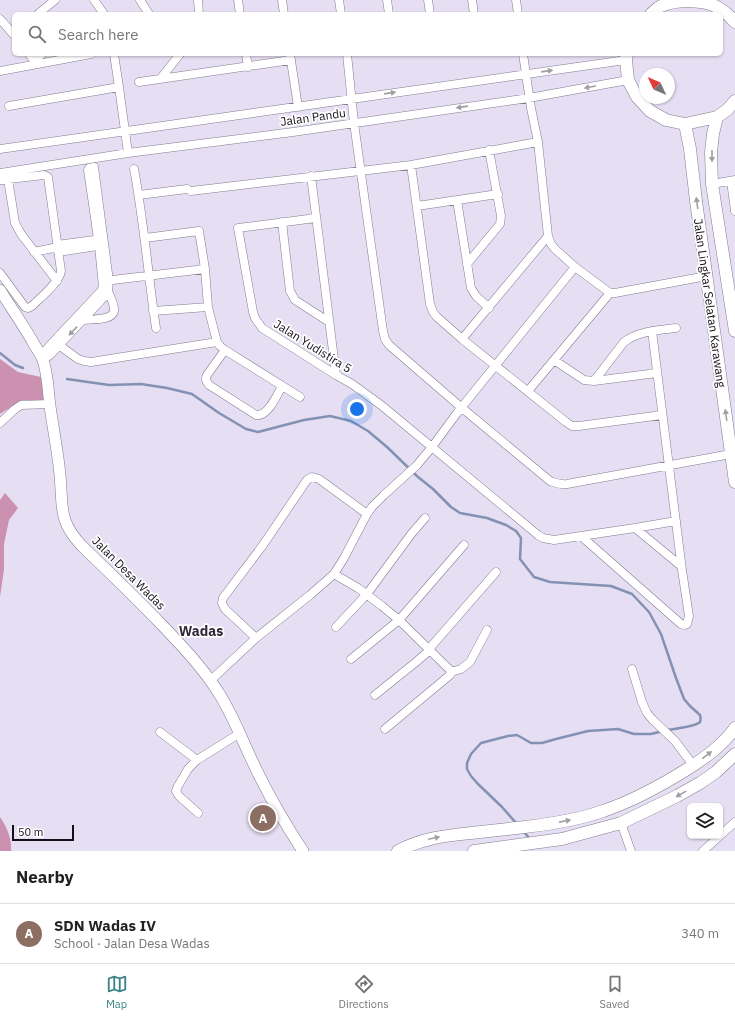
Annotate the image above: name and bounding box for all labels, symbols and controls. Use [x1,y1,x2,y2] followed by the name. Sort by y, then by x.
[12,12,723,56] search box
[26,23,48,45] icon: search
[58,25,138,44] text: Search here
[541,68,553,74] one-way arrow
[639,68,675,104] north arrow
[584,84,596,90] one-way arrow
[384,90,396,96] one-way arrow
[455,104,468,110] one-way arrow
[279,105,347,129] street label: Jalan Pandu
[709,150,715,163] one-way arrow
[693,197,700,209] one-way arrow
[691,217,729,389] street label: Jalan Lingkar Selatan Karawang
[271,316,355,376] street label: Jalan Yudistira 5
[69,326,78,336] one-way arrow
[347,399,367,419] your location
[723,409,729,421] one-way arrow
[89,533,169,613] street label: Jalan Desa Wadas
[179,622,223,640] district label: Wadas
[702,751,712,759] one-way arrow
[676,790,687,797] one-way arrow
[250,803,276,833] pin: A
[687,803,723,839] map controls
[687,803,723,839] button: layers
[559,817,571,823] one-way arrow
[12,823,74,842] scale bar
[18,825,43,839] text: 50 m
[428,834,440,840] one-way arrow
[16,866,74,888] text: Nearby
[54,916,156,935] text: SDN Wadas IV
[25,925,33,942] text: A
[681,925,719,942] text: 340 m
[54,935,210,952] text: School · Jalan Desa Wadas
[106,973,128,1011] tab: Map
[339,973,389,1011] tab: Directions
[600,973,629,1011] tab: Saved

